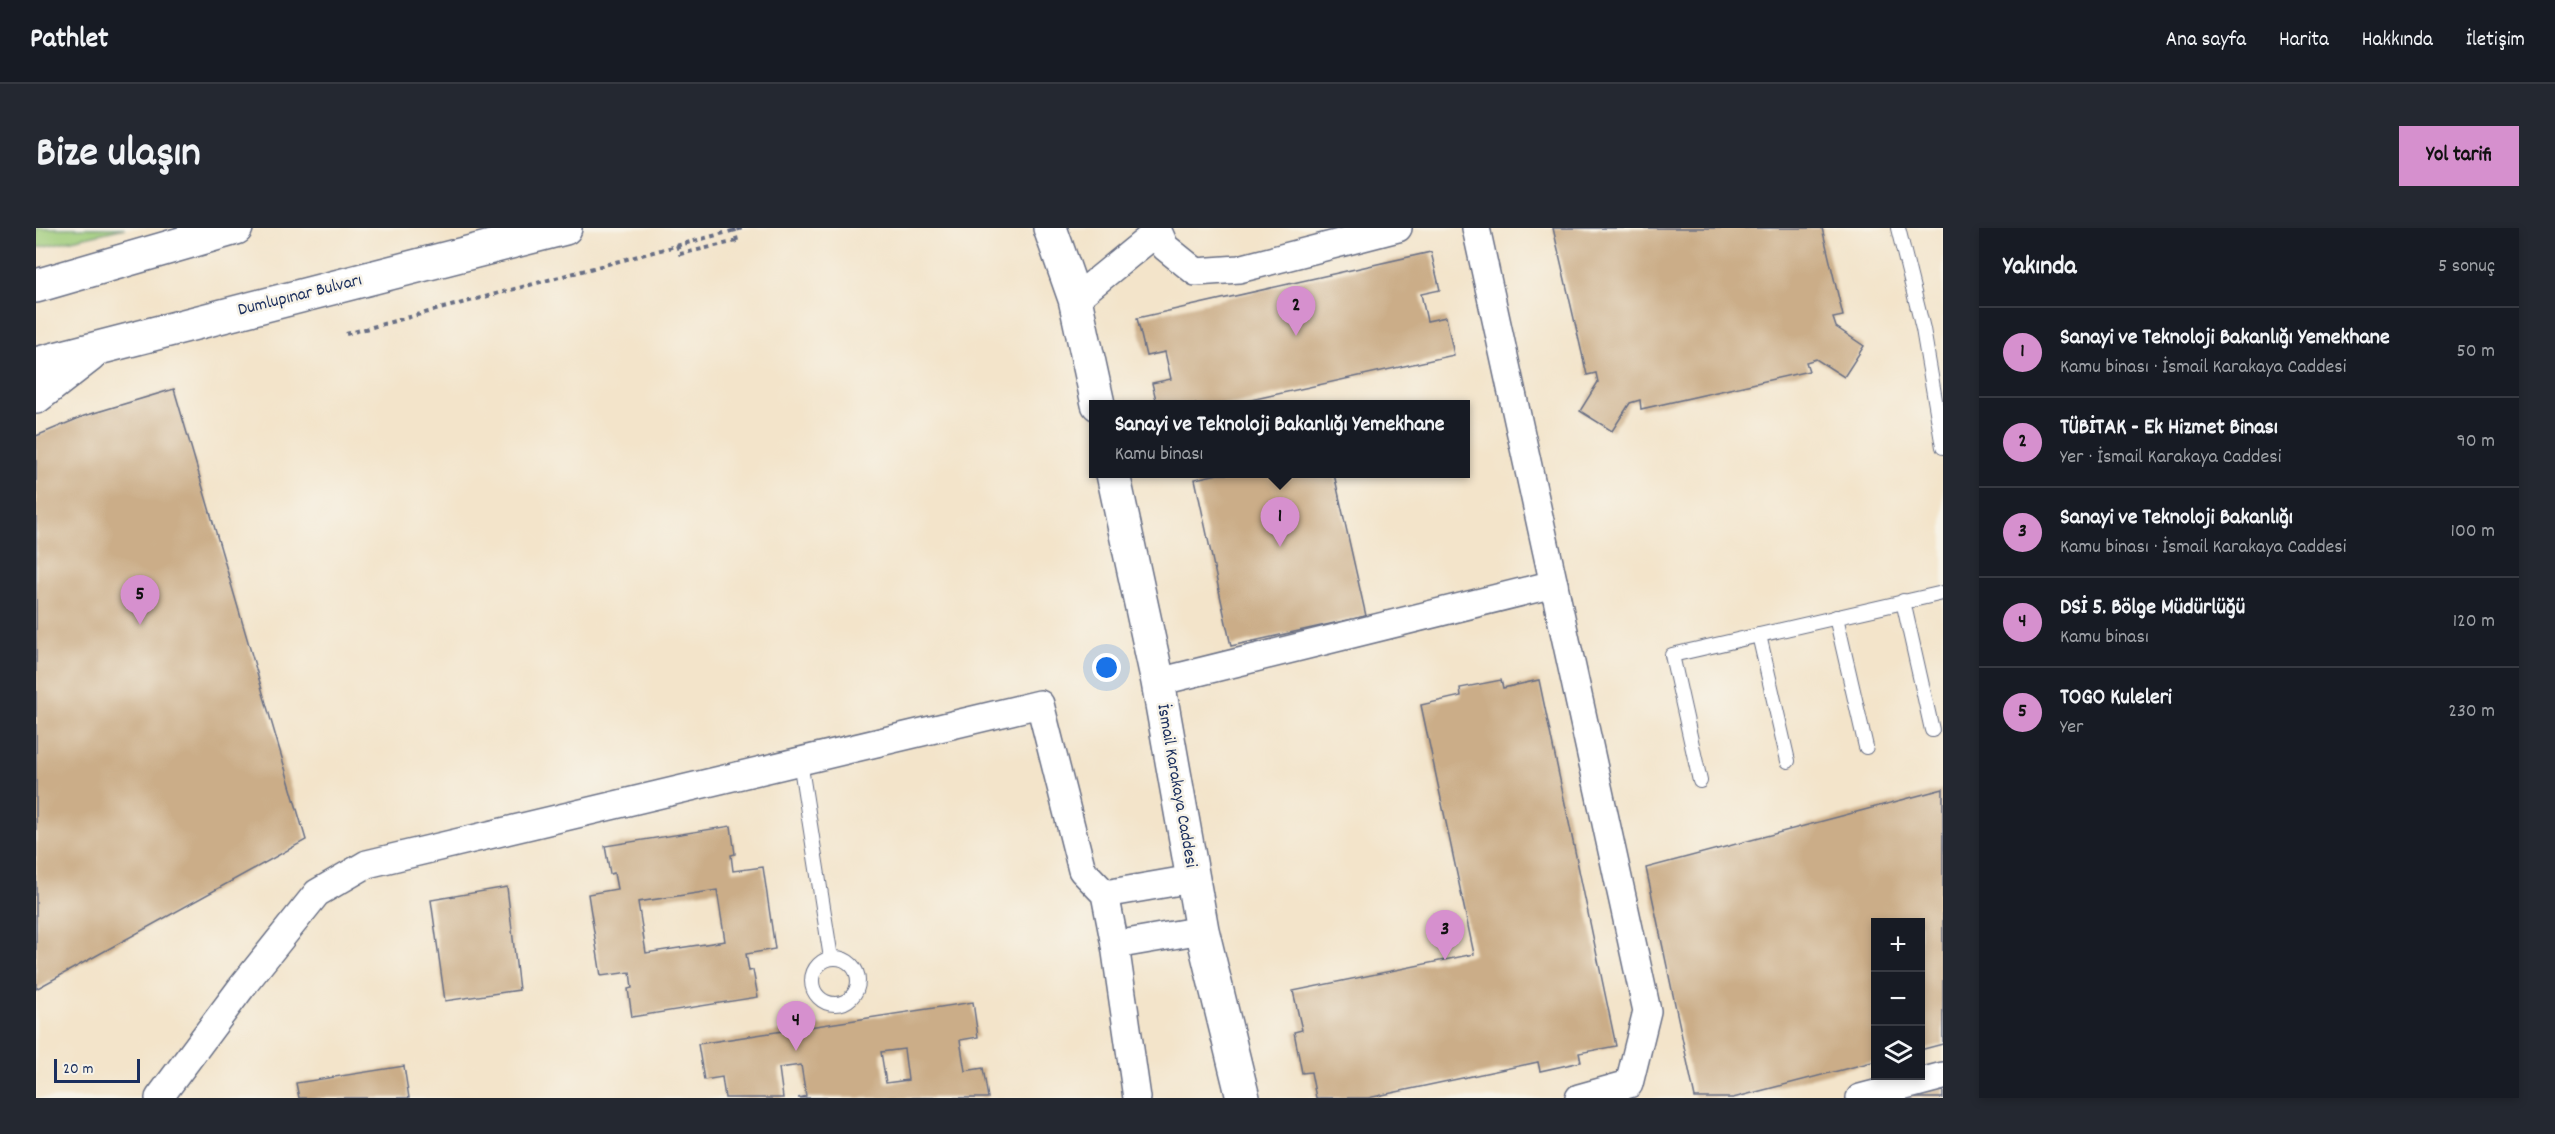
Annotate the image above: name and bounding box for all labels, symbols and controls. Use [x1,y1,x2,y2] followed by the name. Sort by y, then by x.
[30,21,108,61] text: Pathlet
[2166,26,2246,56] text: Ana sayfa
[2279,26,2329,56] text: Harita
[2362,26,2433,56] text: Hakkında
[2466,26,2525,56] text: İletişim
[36,126,201,186] text: Bize ulaşın
[2399,126,2519,186] button: Yol tarifi
[2003,249,2077,286] text: Yakında
[2438,253,2495,281] text: 5 sonuç
[235,268,365,324] street label: Dumlupınar Bulvarı
[1276,286,1316,336] pin: 2
[2060,323,2390,354] text: Sanayi ve Teknoloji Bakanlığı Yemekhane
[2020,338,2025,366] text: 1
[2457,338,2495,366] text: 50 m
[2060,354,2346,382] text: Kamu binası · İsmail Karakaya Caddesi
[1089,400,1470,478] popup
[1115,410,1444,441] text: Sanayi ve Teknoloji Bakanlığı Yemekhane
[2060,413,2278,444] text: TÜBİTAK - Ek Hizmet Binası
[2018,428,2027,456] text: 2
[2457,428,2495,456] text: 90 m
[1115,441,1203,469] text: Kamu binası
[2060,444,2281,472] text: Yer · İsmail Karakaya Caddesi
[1260,498,1300,547] pin: 1
[2060,503,2293,534] text: Sanayi ve Teknoloji Bakanlığı
[2018,518,2027,546] text: 3
[2451,518,2495,546] text: 100 m
[2060,534,2346,562] text: Kamu binası · İsmail Karakaya Caddesi
[120,576,160,625] pin: 5
[2060,593,2245,624] text: DSİ 5. Bölge Müdürlüğü
[2018,608,2027,636] text: 4
[2453,608,2495,636] text: 120 m
[2060,624,2149,652] text: Kamu binası
[1092,653,1121,682] your location
[2060,683,2172,714] text: TOGO Kuleleri
[2018,698,2027,726] text: 5
[2448,698,2495,726] text: 230 m
[1149,702,1203,870] street label: İsmail Karakaya Caddesi
[2060,714,2084,742] text: Yer
[1426,910,1464,960] pin: 3
[1871,918,1925,1080] map controls
[1871,918,1925,972] button: +
[1871,972,1925,1026] button: −
[776,1002,816,1051] pin: 4
[1871,1026,1925,1080] button: layers
[54,1056,140,1084] scale bar
[63,1058,93,1081] text: 20 m

